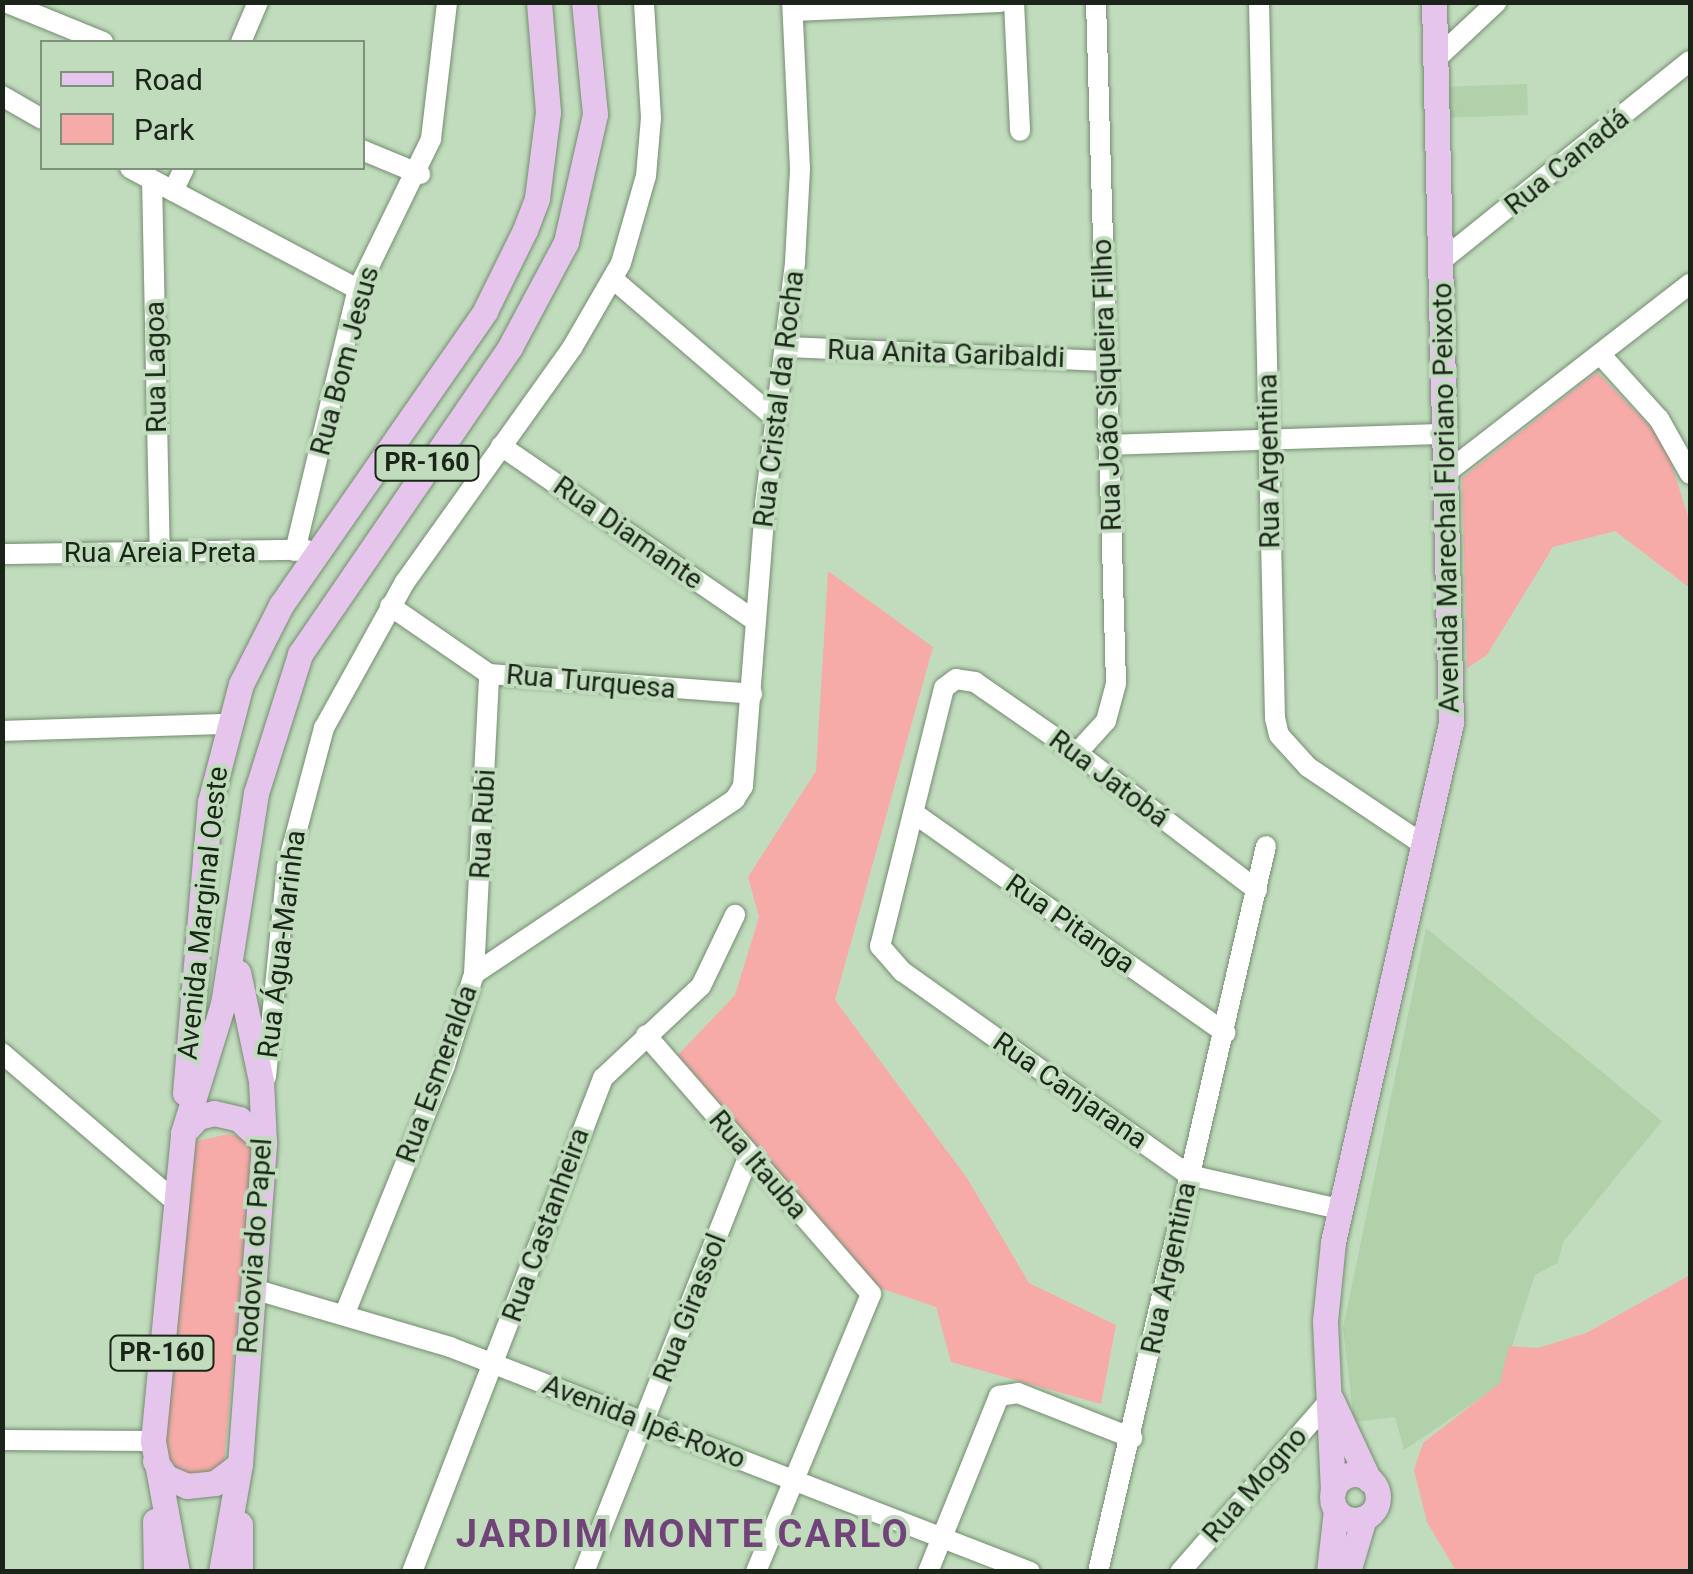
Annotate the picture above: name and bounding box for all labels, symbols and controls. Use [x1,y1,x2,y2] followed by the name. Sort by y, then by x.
[40,40,365,170] legend
[134,62,203,97] text: Road
[1498,102,1636,222] street label: Rua Canadá
[134,112,194,147] text: Park
[1085,238,1129,532] street label: Rua João Siqueira Filho
[304,263,386,459] street label: Rua Bom Jesus
[747,269,811,529] street label: Rua Cristal da Rocha
[1425,282,1467,714] street label: Avenida Marechal Floriano Peixoto
[138,301,174,433] street label: Rua Lagoa
[827,333,1065,375] street label: Rua Anita Garibaldi
[1251,373,1287,549] street label: Rua Argentina
[372,443,482,483] road number: PR-160
[547,469,709,597] street label: Rua Diamante
[64,536,256,570] street label: Rua Areia Preta
[504,658,678,706] street label: Rua Turquesa
[1042,723,1176,835] street label: Rua Jatobá
[171,765,235,1061] street label: Avenida Marginal Oeste
[463,768,503,880] street label: Rua Rubi
[251,828,313,1060] street label: Rua Água-Marinha
[999,867,1141,981] street label: Rua Pitanga
[389,981,485,1167] street label: Rua Esmeralda
[986,1025,1154,1157] street label: Rua Canjarana
[702,1104,814,1226] street label: Rua Itauba
[495,1123,597,1327] street label: Rua Castanheira
[231,1137,279,1355] street label: Rodovia do Papel
[1134,1179,1204,1357] street label: Rua Argentina
[646,1229,734,1387] street label: Rua Girassol
[107,1333,217,1373] road number: PR-160
[538,1368,750,1476] street label: Avenida Ipê-Roxo
[1196,1420,1314,1550] street label: Rua Mogno
[456,1512,910,1558] district label: JARDIM MONTE CARLO

